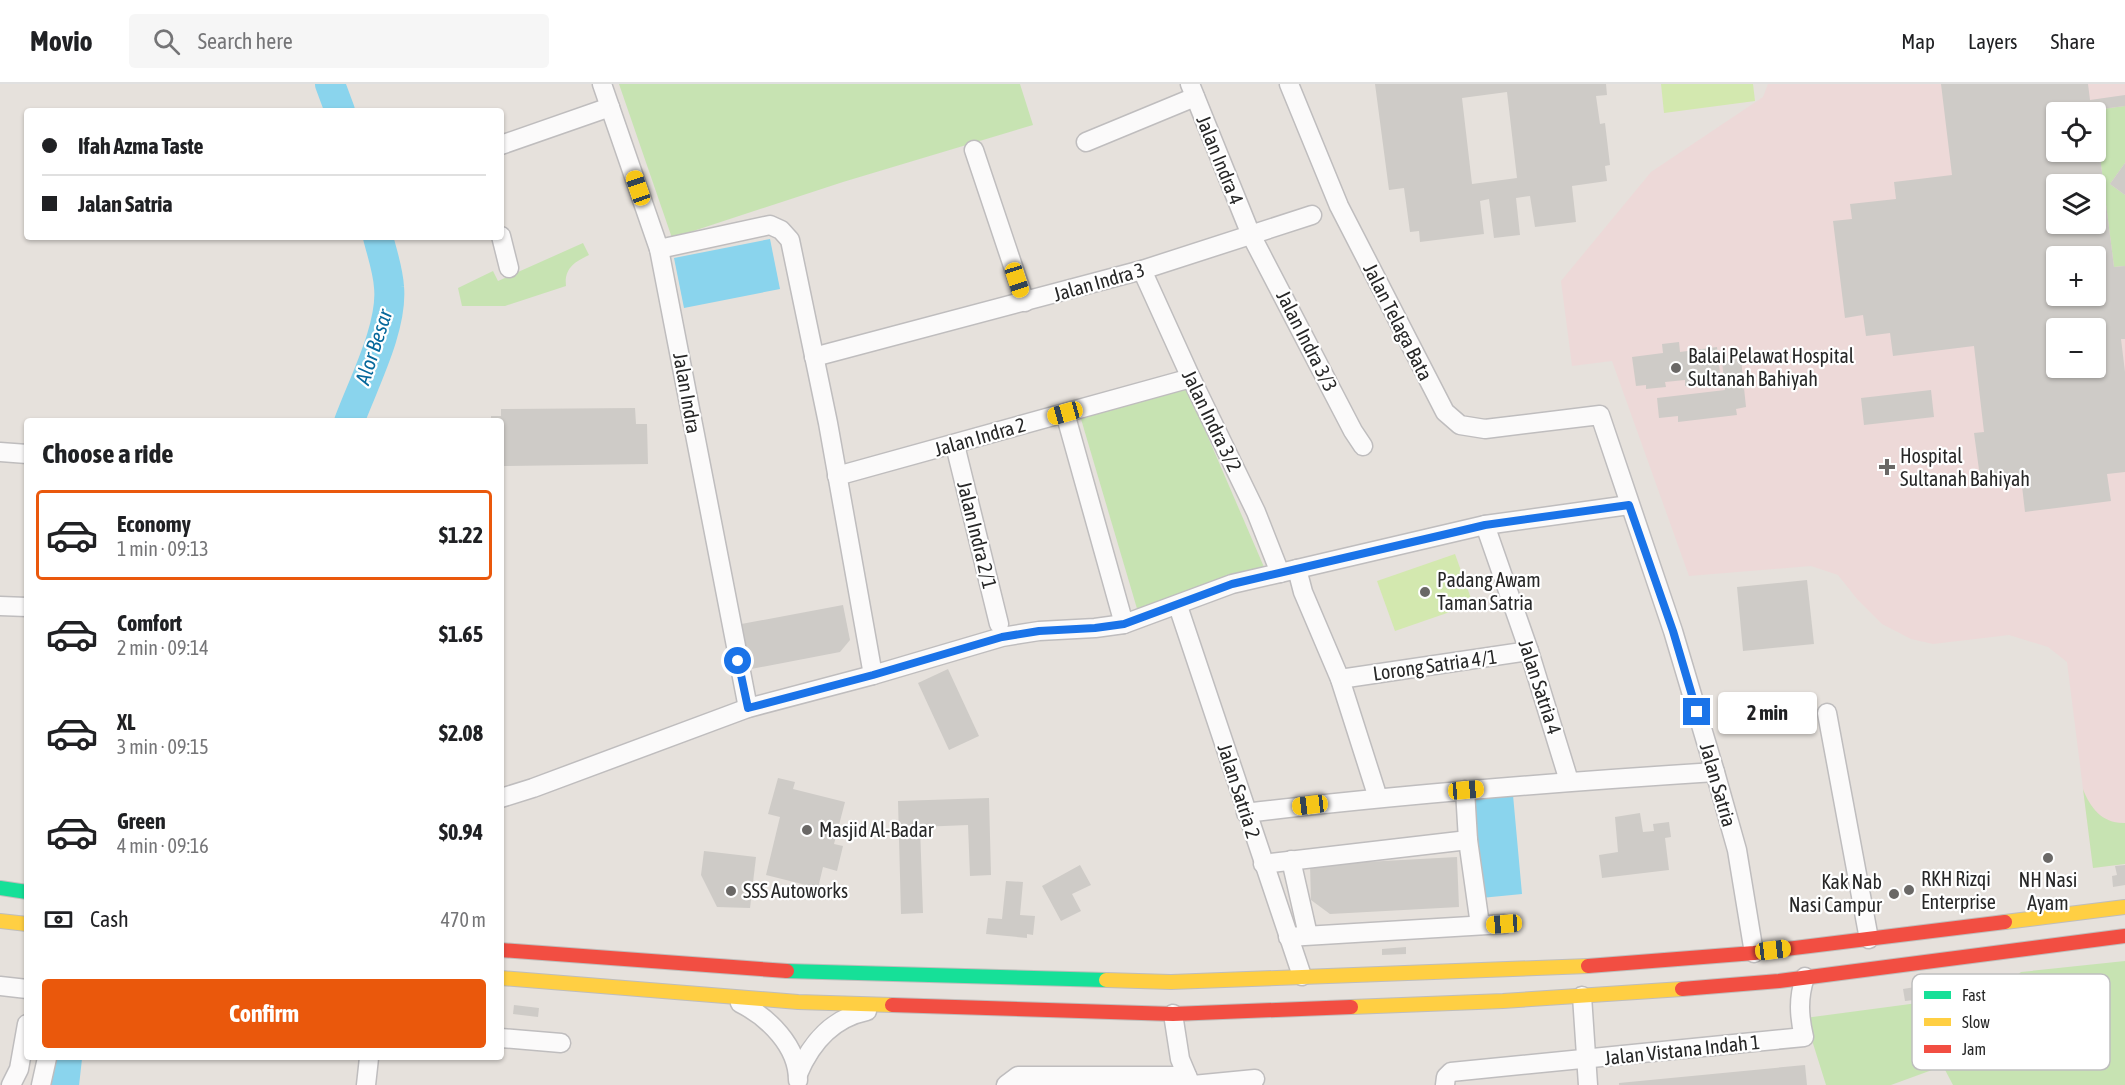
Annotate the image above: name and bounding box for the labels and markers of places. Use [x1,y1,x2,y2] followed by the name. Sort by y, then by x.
[1688,344,1855,390] place label: Balai Pelawat Hospital Sultanah Bahiyah
[1669,361,1683,375] marker: Balai Pelawat Hospital Sultanah Bahiyah
[1900,444,2030,490] place label: Hospital Sultanah Bahiyah
[1878,458,1896,476] marker: Hospital Sultanah Bahiyah
[1437,568,1541,614] place label: Padang Awam Taman Satria
[1418,585,1432,599] marker: Padang Awam Taman Satria
[819,818,935,841] place label: Masjid Al-Badar
[800,823,814,837] marker: Masjid Al-Badar
[2041,851,2055,865] marker: NH Nasi Ayam
[1921,867,1996,913] place label: RKH Rizqi Enterprise
[2019,868,2077,914] place label: NH Nasi Ayam
[1789,870,1883,916] place label: Kak Nab Nasi Campur
[743,879,848,902] place label: SSS Autoworks
[1902,883,1916,897] marker: RKH Rizqi Enterprise
[724,884,738,898] marker: SSS Autoworks
[1887,887,1901,901] marker: Kak Nab Nasi Campur

